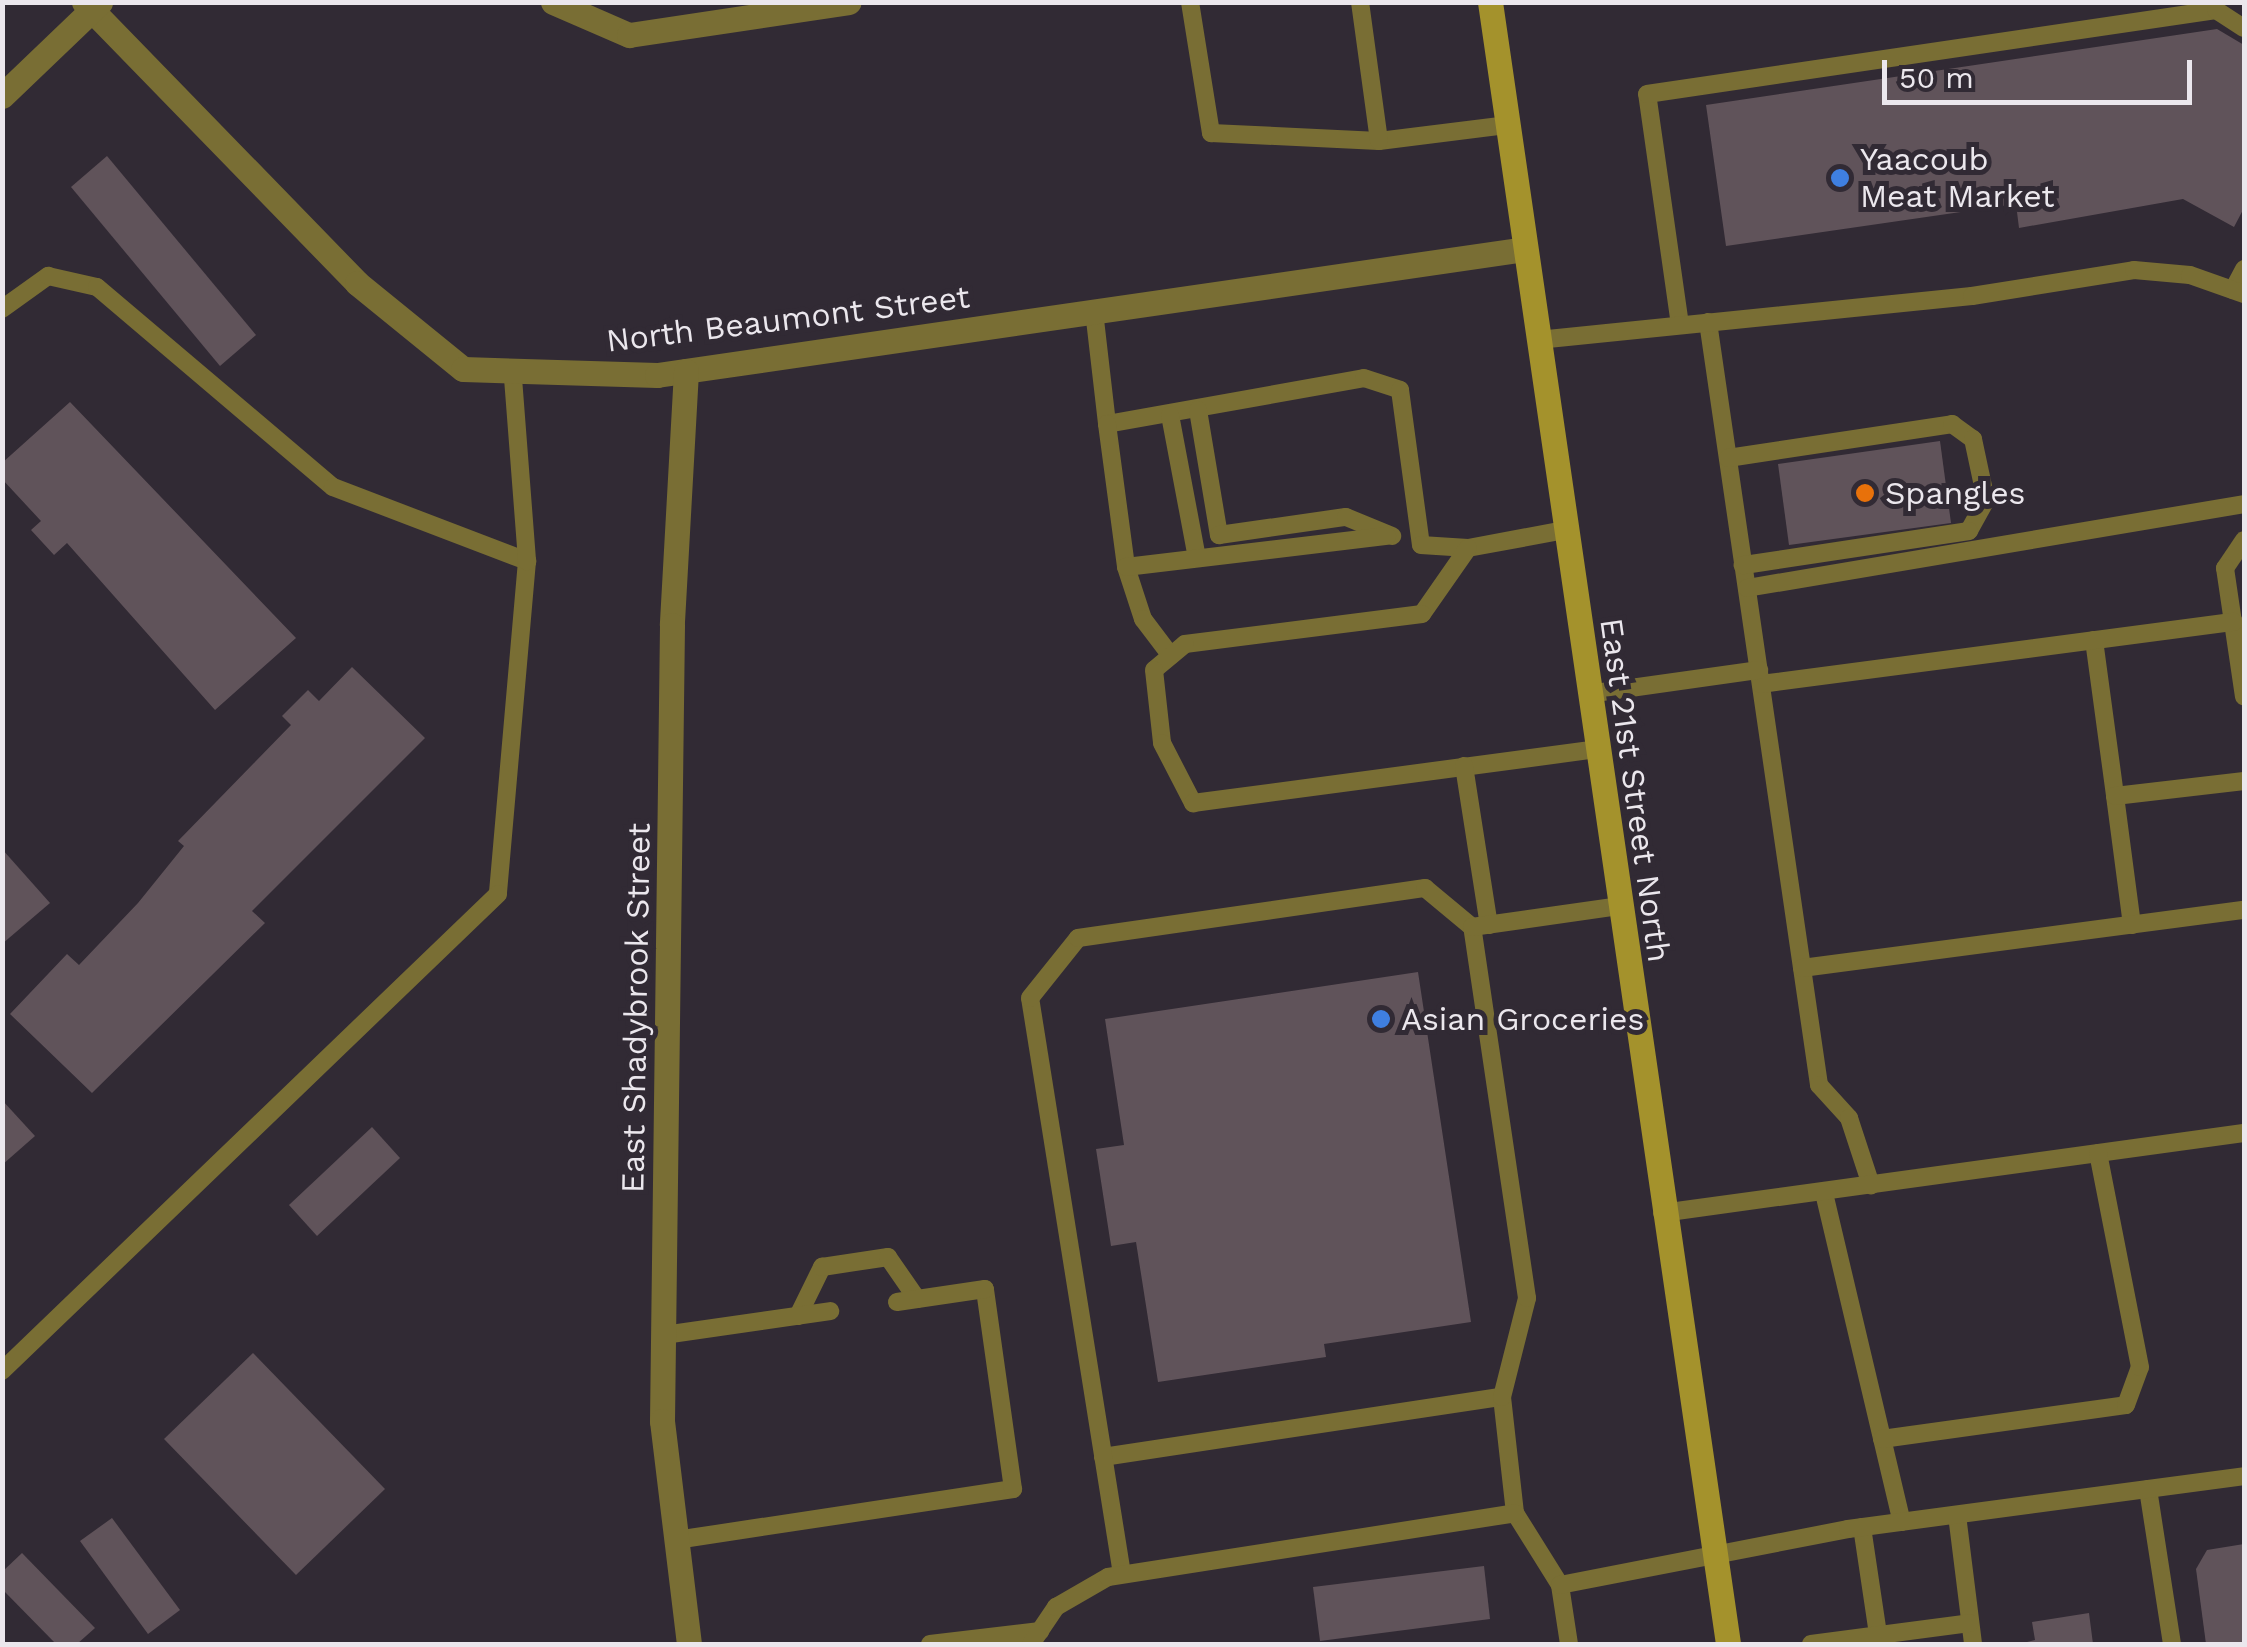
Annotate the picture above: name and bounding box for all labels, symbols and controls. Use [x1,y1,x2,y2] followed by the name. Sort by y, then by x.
[1887,40,2197,102] scale bar
[1899,60,1974,95] text: 50 m
[1860,141,2055,216] place label: Yaacoub Meat Market
[1829,167,1851,189] marker: Yaacoub Meat Market
[604,278,972,360] street label: North Beaumont Street
[1885,474,2025,512] place label: Spangles
[1854,482,1876,504] marker: Spangles
[1592,616,1678,964] street label: East 21st Street North
[614,822,658,1194] street label: East Shadybrook Street
[1401,1000,1644,1038] place label: Asian Groceries
[1370,1008,1392,1030] marker: Asian Groceries

